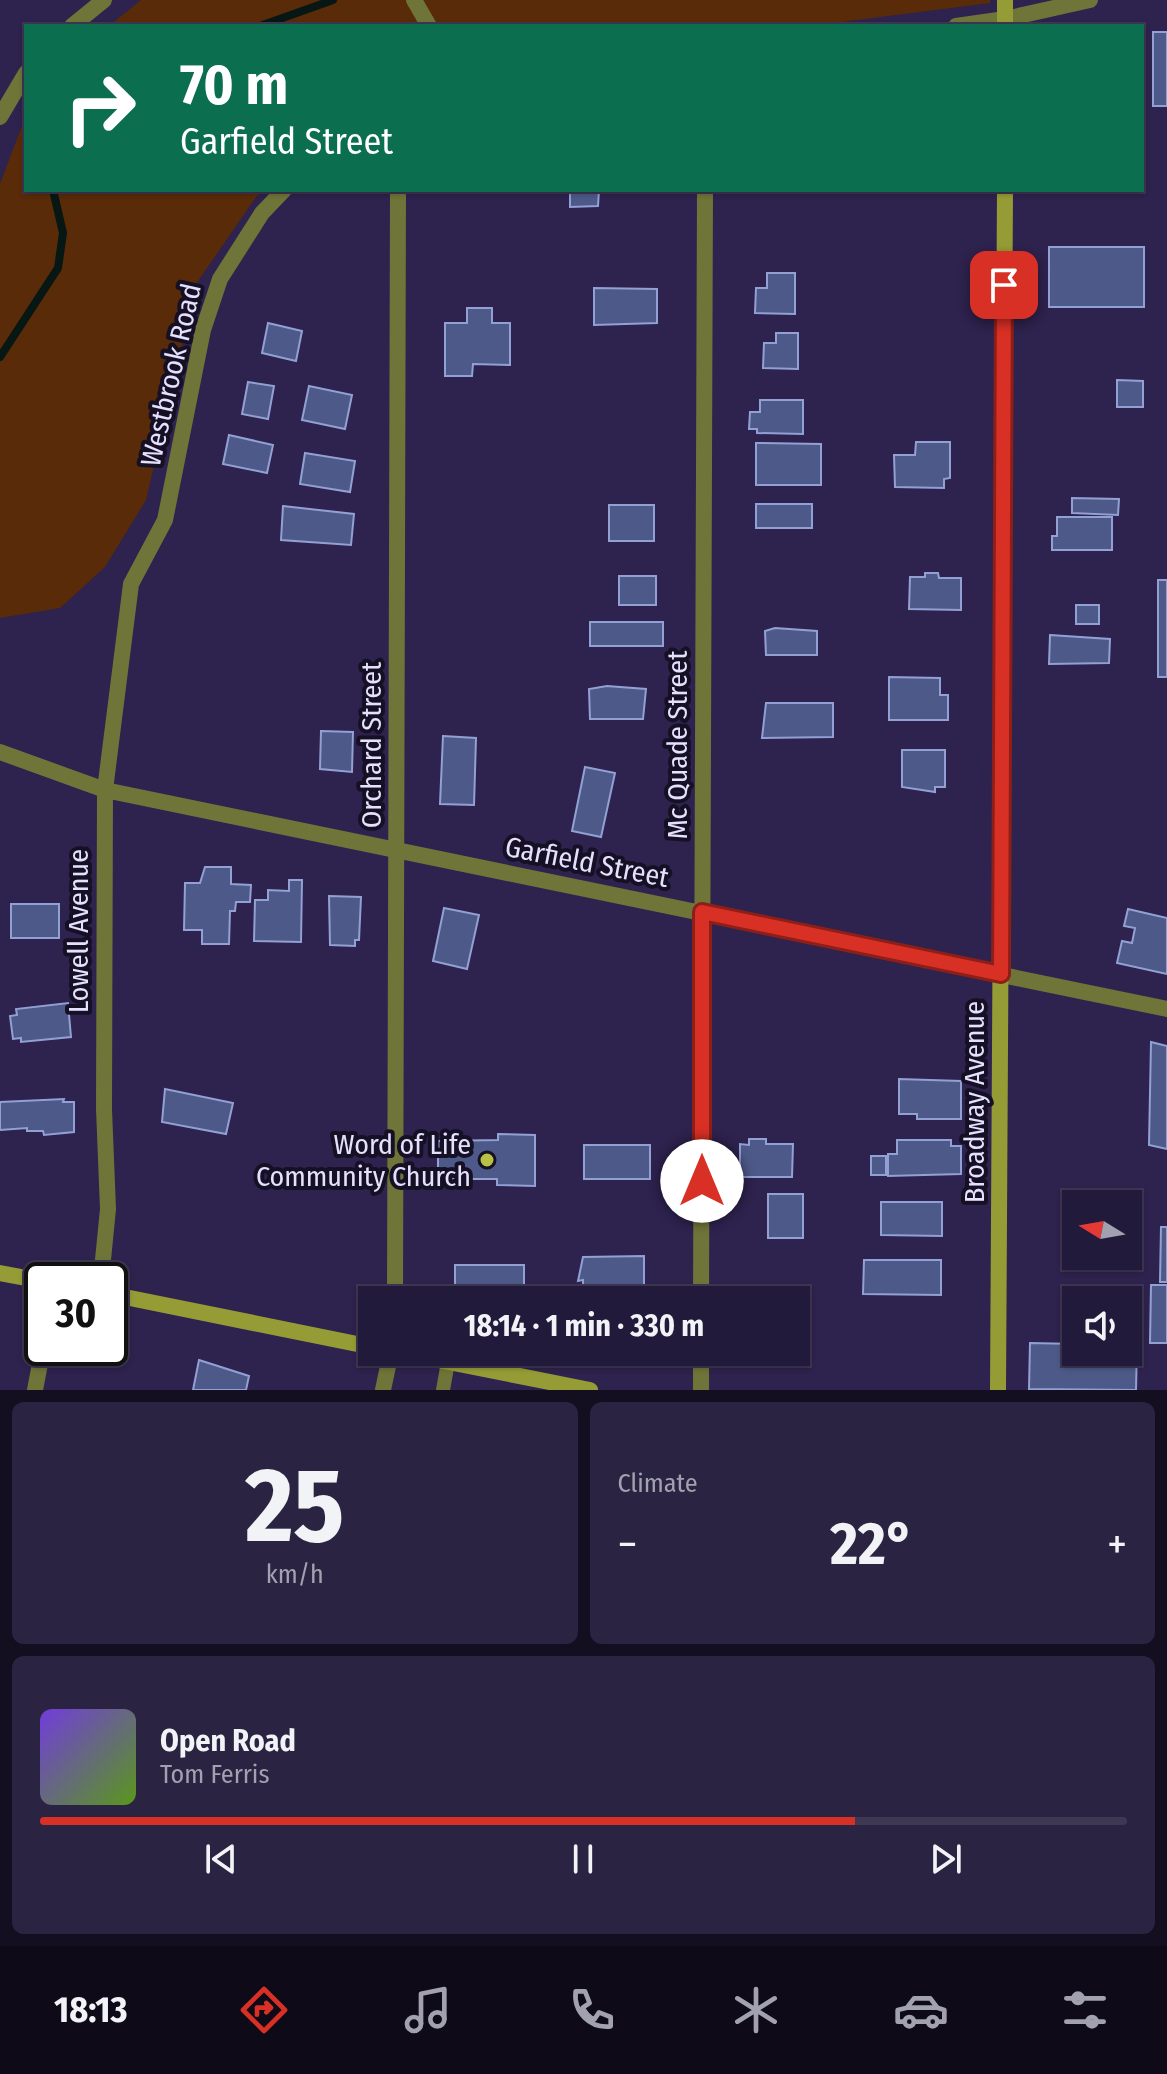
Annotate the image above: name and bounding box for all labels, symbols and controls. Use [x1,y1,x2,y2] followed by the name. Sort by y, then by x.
[180,52,288,119] text: 70 m
[48,56,152,160] icon: right
[180,120,393,164] text: Garfield Street
[970,251,1038,319] pin
[982,263,1026,307] icon: arrive
[134,280,208,470] street label: Westbrook Road
[661,650,694,839] street label: Mc Quade Street
[355,661,388,828] street label: Orchard Street
[503,830,672,894] street label: Garfield Street
[62,849,95,1013] street label: Lowell Avenue
[958,1001,991,1203] street label: Broadway Avenue
[256,1128,471,1193] place label: Word of Life Community Church
[660,1139,744,1223] position arrow
[478,1151,496,1169] marker: Word of Life Community Church
[1062,1190,1142,1270] north arrow
[1062,1190,1142,1366] map controls
[24,1262,128,1366] speed limit sign: 30
[1062,1286,1142,1366] button: sound
[464,1308,704,1344] text: 18:14 · 1 min · 330 m
[245,1444,344,1569] text: 25
[618,1468,698,1499] text: Climate
[830,1508,914,1580] text: 22°
[618,1518,637,1571] text: −
[1107,1518,1127,1571] text: +
[266,1559,324,1590] text: km/h
[160,1723,296,1759] text: Open Road
[160,1759,270,1790] text: Tom Ferris
[199,1837,243,1881] icon: previous
[561,1837,605,1881] icon: pause
[924,1837,968,1881] icon: next
[236,1982,292,2038] icon: directions
[400,1982,456,2038] icon: music
[564,1982,620,2038] icon: phone
[728,1982,784,2038] icon: climate
[893,1982,949,2038] icon: car
[1057,1982,1113,2038] icon: filters
[54,1988,128,2032] text: 18:13

